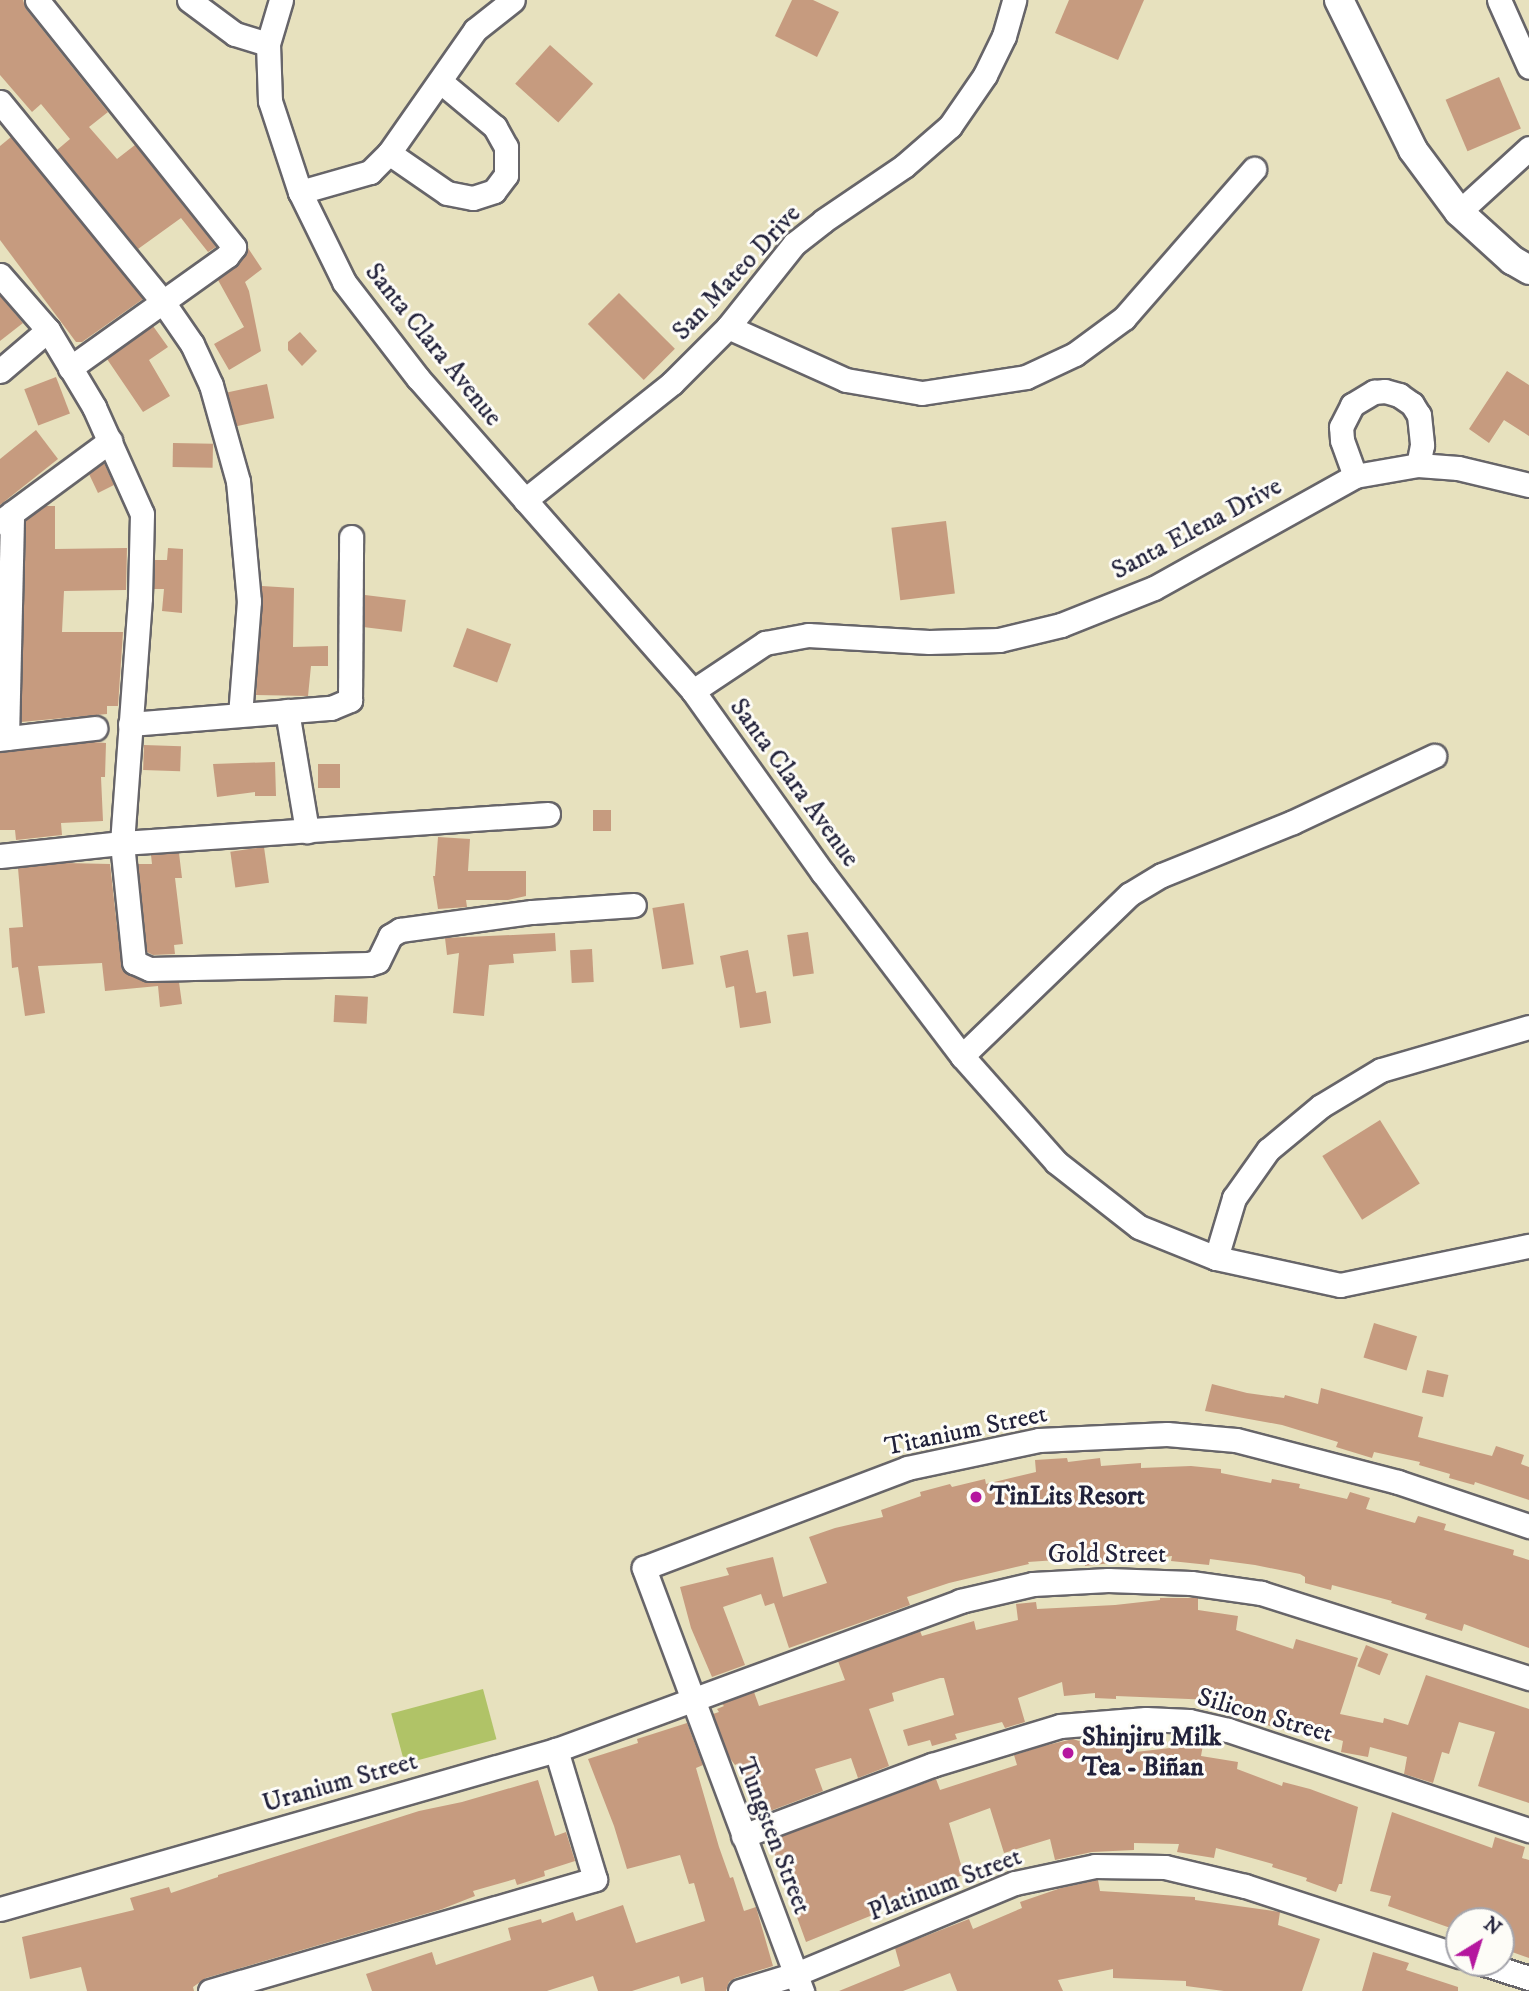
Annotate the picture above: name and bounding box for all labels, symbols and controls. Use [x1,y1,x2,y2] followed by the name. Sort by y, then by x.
[666,199,808,347] street label: San Mateo Drive
[358,257,508,433] street label: Santa Clara Avenue
[1107,471,1287,587] street label: Santa Elena Drive
[722,693,866,873] street label: Santa Clara Avenue
[882,1399,1050,1463] street label: Titanium Street
[990,1481,1145,1513] place label: TinLits Resort
[968,1489,984,1505] marker: TinLits Resort
[1048,1539,1166,1571] street label: Gold Street
[1194,1682,1336,1750] street label: Silicon Street
[1082,1722,1221,1784] place label: Shinjiru Milk Tea - Biñan
[1060,1745,1076,1761] marker: Shinjiru Milk Tea - Biñan
[259,1746,421,1820] street label: Uranium Street
[729,1753,817,1919] street label: Tungsten Street
[864,1842,1026,1928] street label: Platinum Street
[1445,1907,1515,1977] north arrow
[1479,1913,1505,1940] text: N

